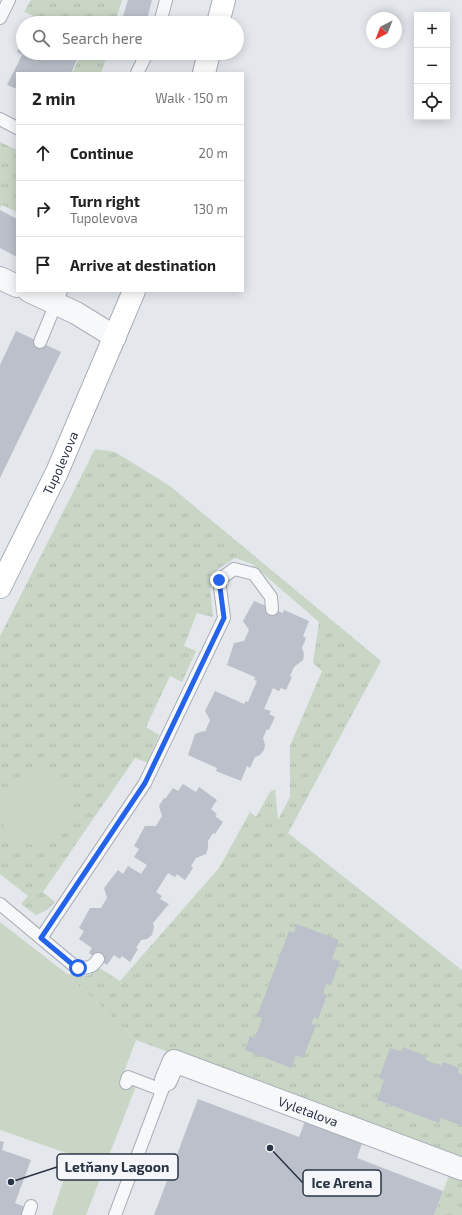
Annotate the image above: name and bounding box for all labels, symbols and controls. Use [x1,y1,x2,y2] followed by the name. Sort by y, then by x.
[366,12,402,48] north arrow
[414,12,450,120] map controls
[414,12,450,48] button: +
[16,16,244,60] search box
[30,27,52,49] icon: search
[62,29,143,47] text: Search here
[414,48,450,84] button: −
[414,84,450,120] button: locate
[32,88,75,108] text: 2 min
[155,90,228,106] text: Walk · 150 m
[32,142,54,164] icon: ahead
[70,144,133,162] text: Continue
[199,145,228,161] text: 20 m
[70,192,140,210] text: Turn right
[32,198,54,220] icon: right
[193,201,228,217] text: 130 m
[70,210,138,226] text: Tupolevova
[32,254,54,276] icon: arrive
[70,256,216,274] text: Arrive at destination
[39,429,81,497] street label: Tupolevova
[210,571,228,589] route end
[69,959,87,977] route start
[276,1093,341,1130] street label: Vyletalova
[57,1154,178,1180] callout: Letňany Lagoon
[64,1158,170,1175] text: Letňany Lagoon
[303,1170,381,1196] callout: Ice Arena
[311,1174,373,1191] text: Ice Arena

